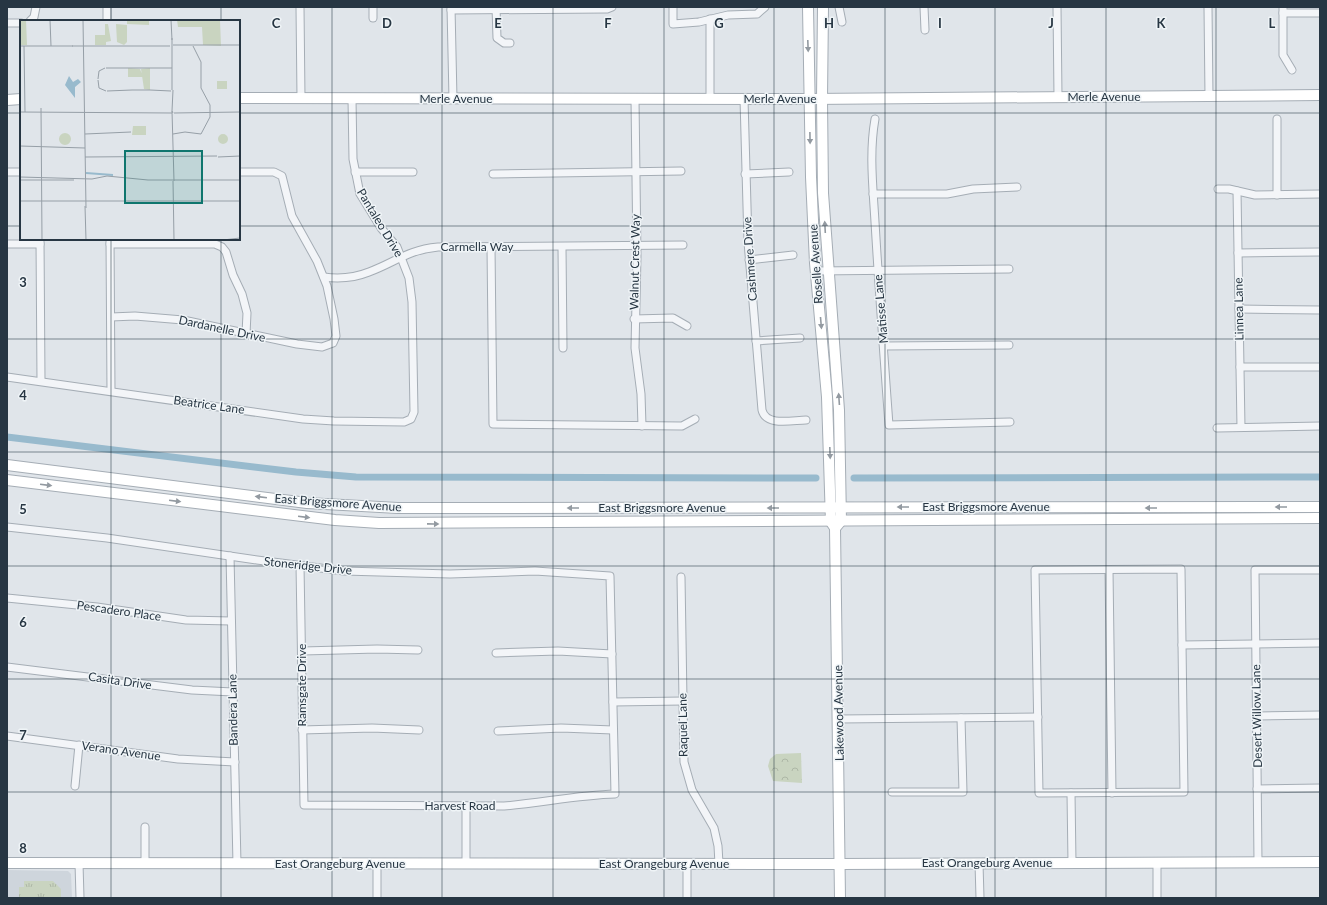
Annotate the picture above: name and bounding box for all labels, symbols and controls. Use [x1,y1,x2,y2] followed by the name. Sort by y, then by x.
[272,15,281,31] text: C
[382,15,392,31] text: D
[494,15,502,31] text: E
[604,15,612,31] text: F
[714,15,724,31] text: G
[824,15,834,31] text: H
[938,15,942,31] text: I
[1048,15,1054,31] text: J
[1157,15,1167,31] text: K
[1269,15,1276,31] text: L
[20,20,240,240] inset map
[805,40,812,52] one-way arrow
[1067,89,1141,104] street label: Merle Avenue
[419,91,493,106] street label: Merle Avenue
[743,91,817,106] street label: Merle Avenue
[807,132,813,145] one-way arrow
[354,186,407,260] street label: Pantaleo Drive
[626,213,643,310] street label: Walnut Crest Way
[739,217,760,302] street label: Cashmere Drive
[821,221,828,233] one-way arrow
[805,224,826,304] street label: Roselle Avenue
[441,239,514,254] street label: Carmella Way
[19,274,27,290] text: 3
[870,274,891,344] street label: Matisse Lane
[1230,277,1247,341] street label: Linnea Lane
[177,312,267,345] street label: Dardanelle Drive
[817,317,824,329] one-way arrow
[19,387,27,403] text: 4
[173,392,246,417] street label: Beatrice Lane
[835,393,842,405] one-way arrow
[826,447,833,459] one-way arrow
[40,482,52,488] one-way arrow
[274,491,402,514] street label: East Briggsmore Avenue
[255,494,267,500] one-way arrow
[169,498,181,504] one-way arrow
[922,499,1050,514] street label: East Briggsmore Avenue
[598,500,726,515] street label: East Briggsmore Avenue
[19,501,27,517] text: 5
[896,504,909,510] one-way arrow
[1274,504,1287,510] one-way arrow
[566,505,579,511] one-way arrow
[766,505,779,511] one-way arrow
[1144,505,1157,511] one-way arrow
[298,514,310,520] one-way arrow
[427,520,439,527] one-way arrow
[263,553,353,578] street label: Stoneridge Drive
[76,597,162,624] street label: Pescadero Place
[19,614,27,630] text: 6
[294,644,309,726] street label: Ramsgate Drive
[1248,664,1265,768] street label: Desert Willow Lane
[830,665,847,761] street label: Lakewood Avenue
[87,669,153,692] street label: Casita Drive
[224,674,241,746] street label: Bandera Lane
[674,693,691,757] street label: Raquel Lane
[19,727,27,743] text: 7
[81,738,162,763] street label: Verano Avenue
[425,798,495,813] street label: Harvest Road
[19,840,27,856] text: 8
[922,855,1052,870] street label: East Orangeburg Avenue
[275,856,405,871] street label: East Orangeburg Avenue
[599,856,729,871] street label: East Orangeburg Avenue

